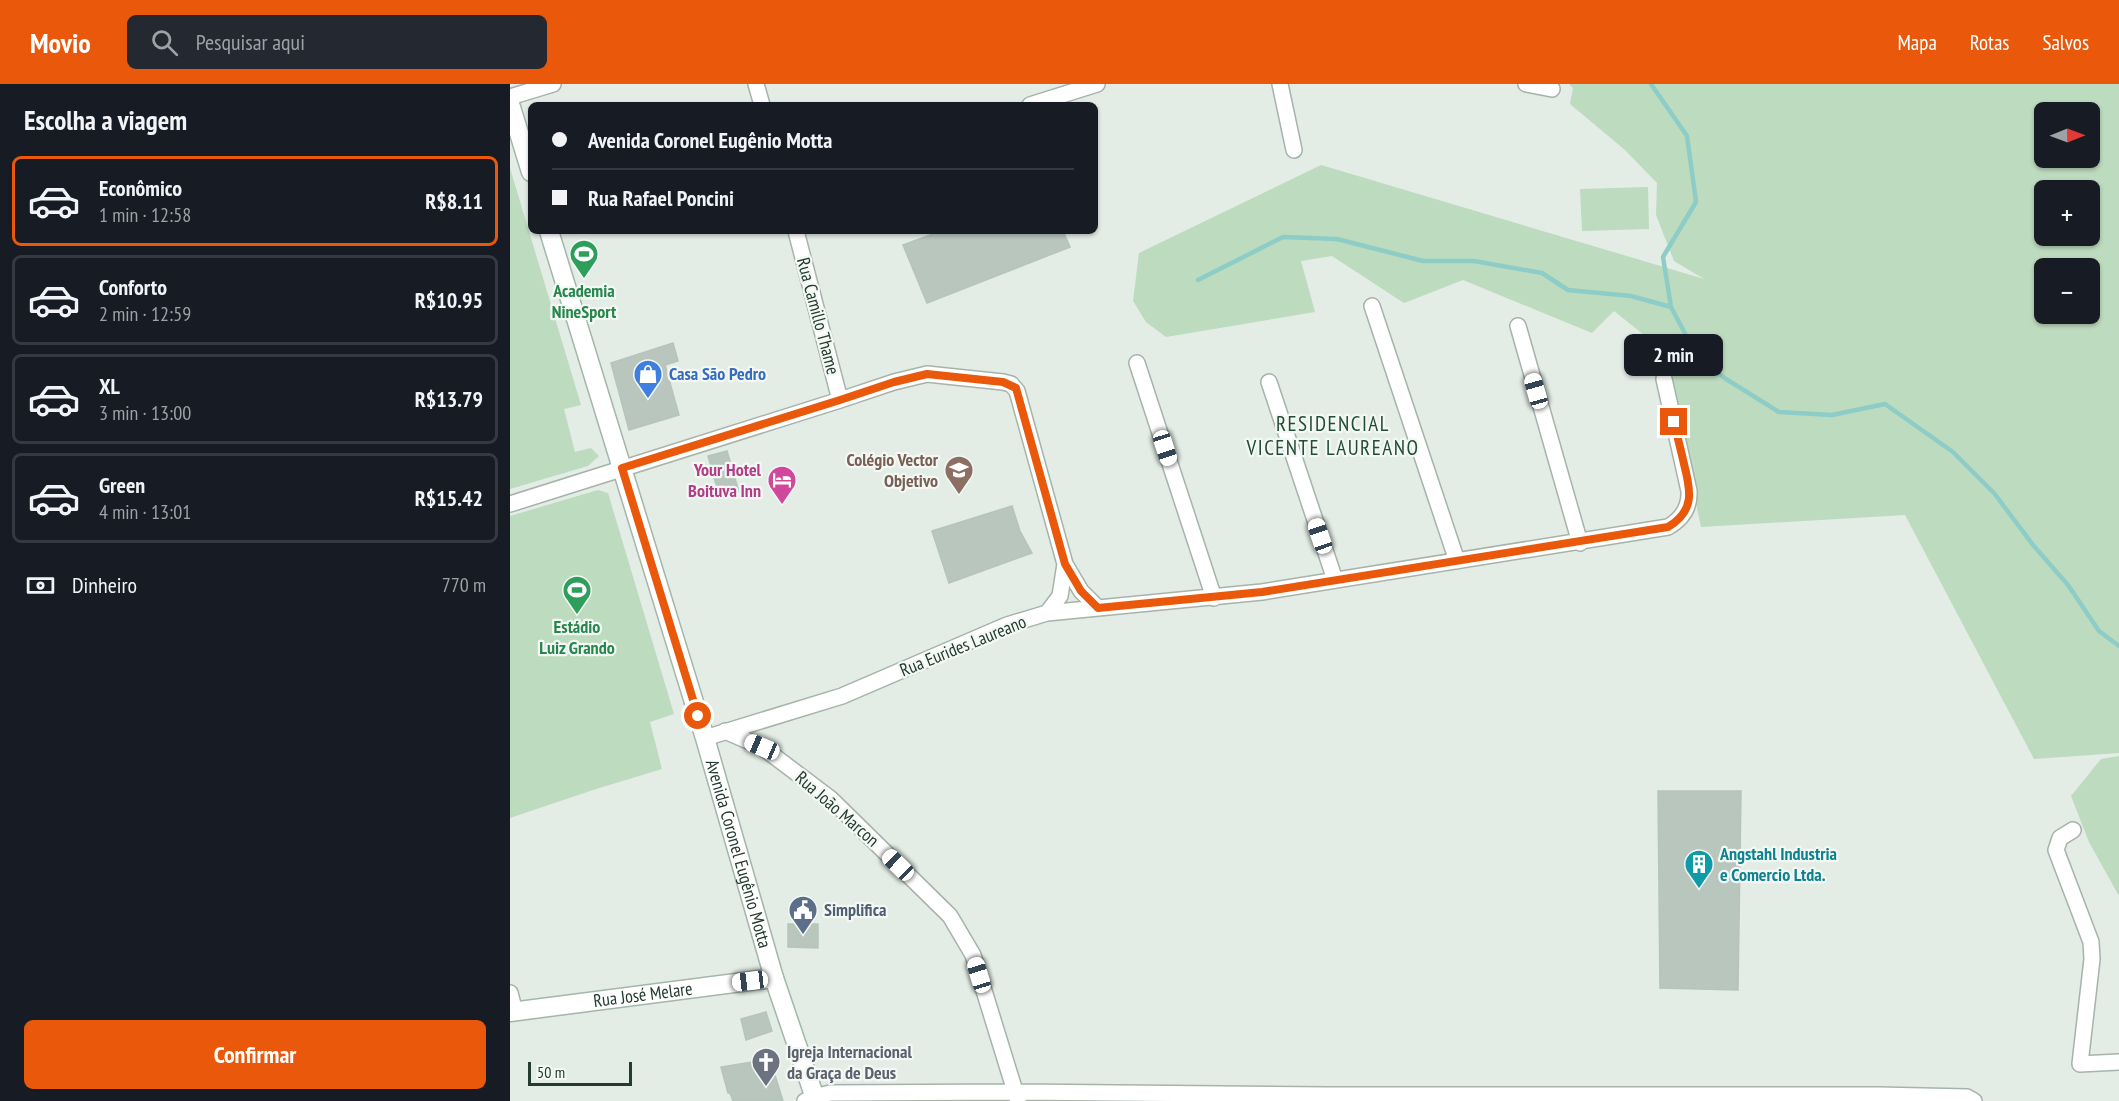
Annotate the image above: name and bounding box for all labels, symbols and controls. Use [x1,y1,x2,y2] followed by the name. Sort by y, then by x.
[127,15,547,69] search box
[30,24,91,61] text: Movio
[148,26,181,59] icon: search
[196,28,305,56] text: Pesquisar aqui
[1897,29,1937,56] text: Mapa
[1970,29,2009,56] text: Rotas
[2042,29,2089,56] text: Salvos
[2034,102,2100,168] north arrow
[2034,102,2100,324] map controls
[24,103,187,137] text: Escolha a viagem
[588,126,832,154] text: Avenida Coronel Eugênio Motta
[27,174,81,228] icon: car
[99,174,182,202] text: Econômico
[2034,180,2100,246] button: +
[588,184,734,212] text: Rua Rafael Poncini
[425,187,483,215] text: R$8.11
[99,202,191,228] text: 1 min · 12:58
[568,238,600,280] sports icon: Academia NineSport
[792,255,845,377] street label: Rua Camillo Thame
[2034,258,2100,324] button: −
[27,273,81,327] icon: car
[99,273,167,301] text: Conforto
[552,279,617,323] place label: Academia NineSport
[415,286,483,314] text: R$10.95
[99,301,191,327] text: 2 min · 12:59
[1624,335,1724,377] callout: 2 min
[1653,342,1694,368] text: 2 min
[632,358,664,400] shop icon: Casa São Pedro
[669,362,766,385] place label: Casa São Pedro
[1522,371,1550,411] car
[27,372,81,426] icon: car
[99,372,120,400] text: XL
[415,385,483,413] text: R$13.79
[99,400,191,426] text: 3 min · 13:00
[1660,408,1687,435] route end
[1246,410,1419,461] district label: RESIDENCIAL VICENTE LAUREANO
[1151,428,1179,468] car
[846,448,939,492] place label: Colégio Vector Objetivo
[943,454,975,496] school or university icon: Colégio Vector Objetivo
[688,458,762,502] place label: Your Hotel Boituva Inn
[766,464,798,506] hotel icon: Your Hotel Boituva Inn
[27,471,81,525] icon: car
[99,471,145,499] text: Green
[415,484,483,512] text: R$15.42
[99,499,191,525] text: 4 min · 13:01
[1306,516,1334,556] car
[24,569,57,602] icon: cash
[72,571,137,599] text: Dinheiro
[442,572,486,598] text: 770 m
[561,574,593,616] sports icon: Estádio Luiz Grando
[896,610,1030,681] street label: Rua Eurides Laureano
[539,615,615,659] place label: Estádio Luiz Grando
[684,702,711,729] route start
[742,732,782,762] car
[701,757,777,951] street label: Avenida Coronel Eugênio Motta
[791,766,884,851] street label: Rua João Marcon
[1719,842,1837,886] place label: Angstahl Industria e Comercio Ltda.
[879,846,917,884] car
[1683,848,1715,890] building icon: Angstahl Industria e Comercio Ltda.
[787,894,819,936] public building icon: Simplifica
[824,898,886,921] place label: Simplifica
[965,955,993,995] car
[731,970,769,992] car
[592,977,694,1012] street label: Rua José Melare
[24,1020,486,1089] button: Confirmar
[787,1040,912,1084] place label: Igreja Internacional da Graça de Deus
[750,1046,782,1088] church icon: Igreja Internacional da Graça de Deus
[528,1059,632,1086] scale bar
[537,1062,565,1082] text: 50 m

